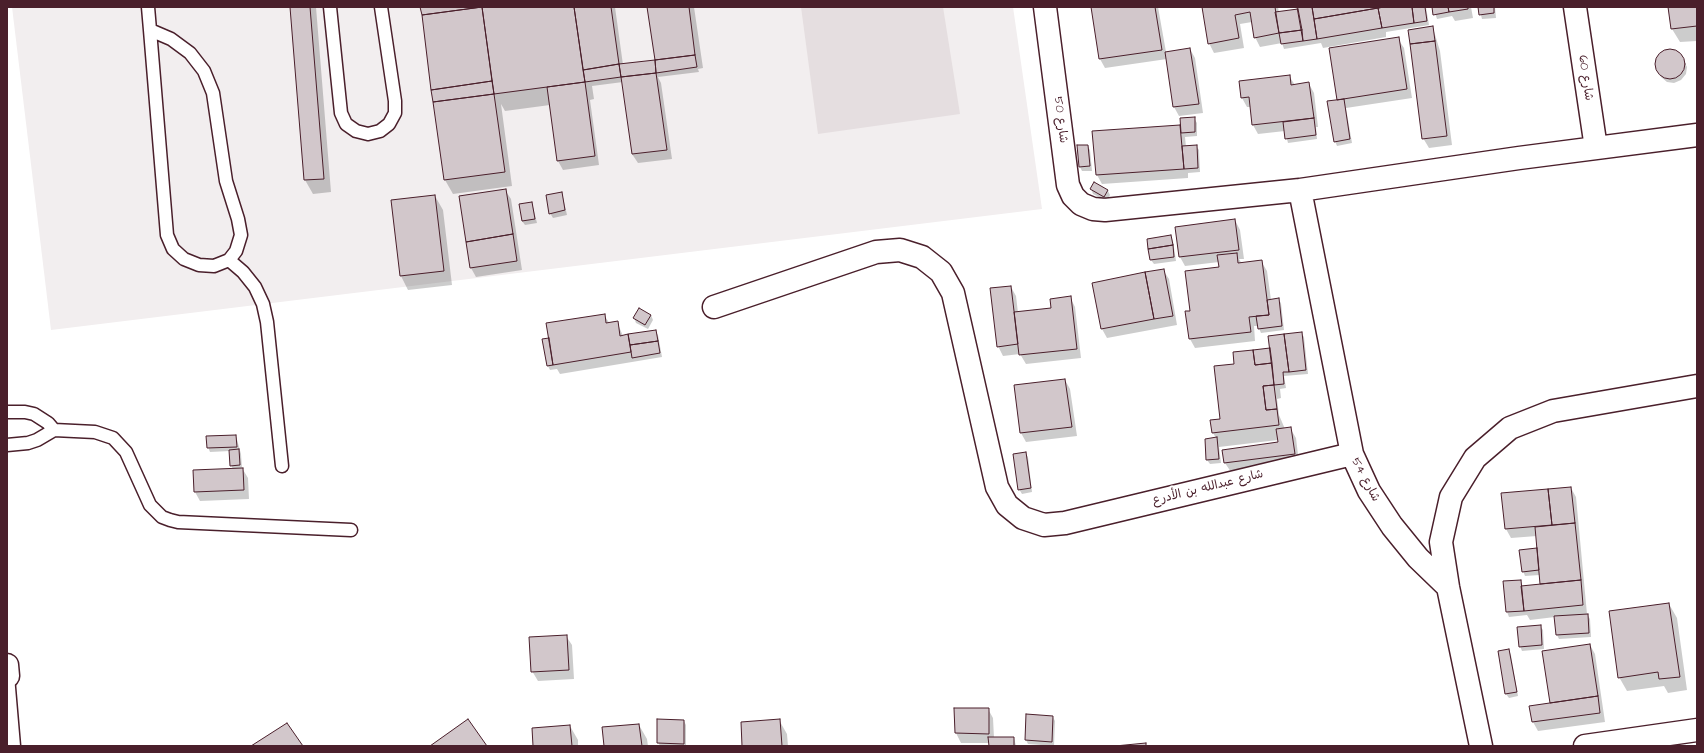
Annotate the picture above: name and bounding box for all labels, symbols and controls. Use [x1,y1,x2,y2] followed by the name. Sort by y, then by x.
[1575,54,1595,102] street label: شارع 60
[1050,96,1070,144] street label: شارع 50
[1348,456,1382,504] street label: شارع 54
[1151,467,1265,509] street label: شارع عبدالله بن الأدرع

